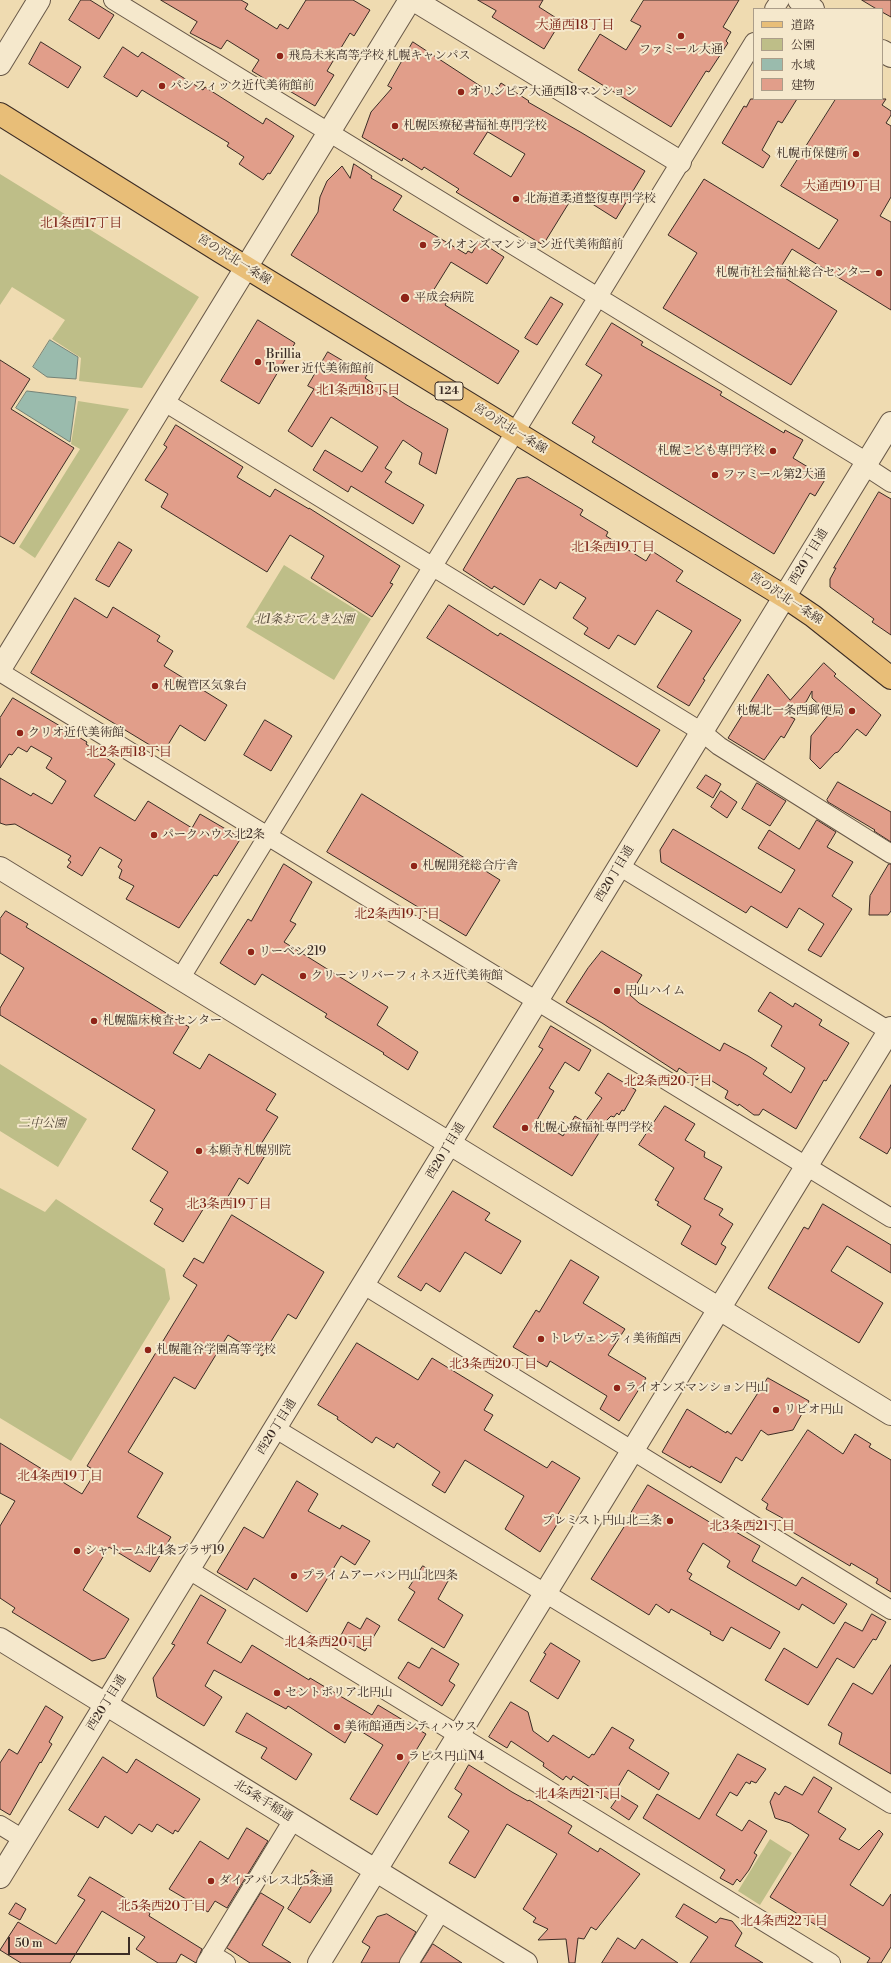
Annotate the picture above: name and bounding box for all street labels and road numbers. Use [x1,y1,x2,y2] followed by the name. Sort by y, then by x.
[195,232,273,288] street label: 宮の沢北一条線
[435,382,463,400] road number: 124
[471,401,549,457] street label: 宮の沢北一条線
[787,526,831,588] street label: 西20丁目通
[747,570,825,628] street label: 宮の沢北一条線
[593,843,637,905] street label: 西20丁目通
[424,1120,468,1182] street label: 西20丁目通
[254,1397,300,1457] street label: 西20丁目通
[84,1673,130,1733] street label: 西20丁目通
[231,1777,295,1825] street label: 北5条手稲通

